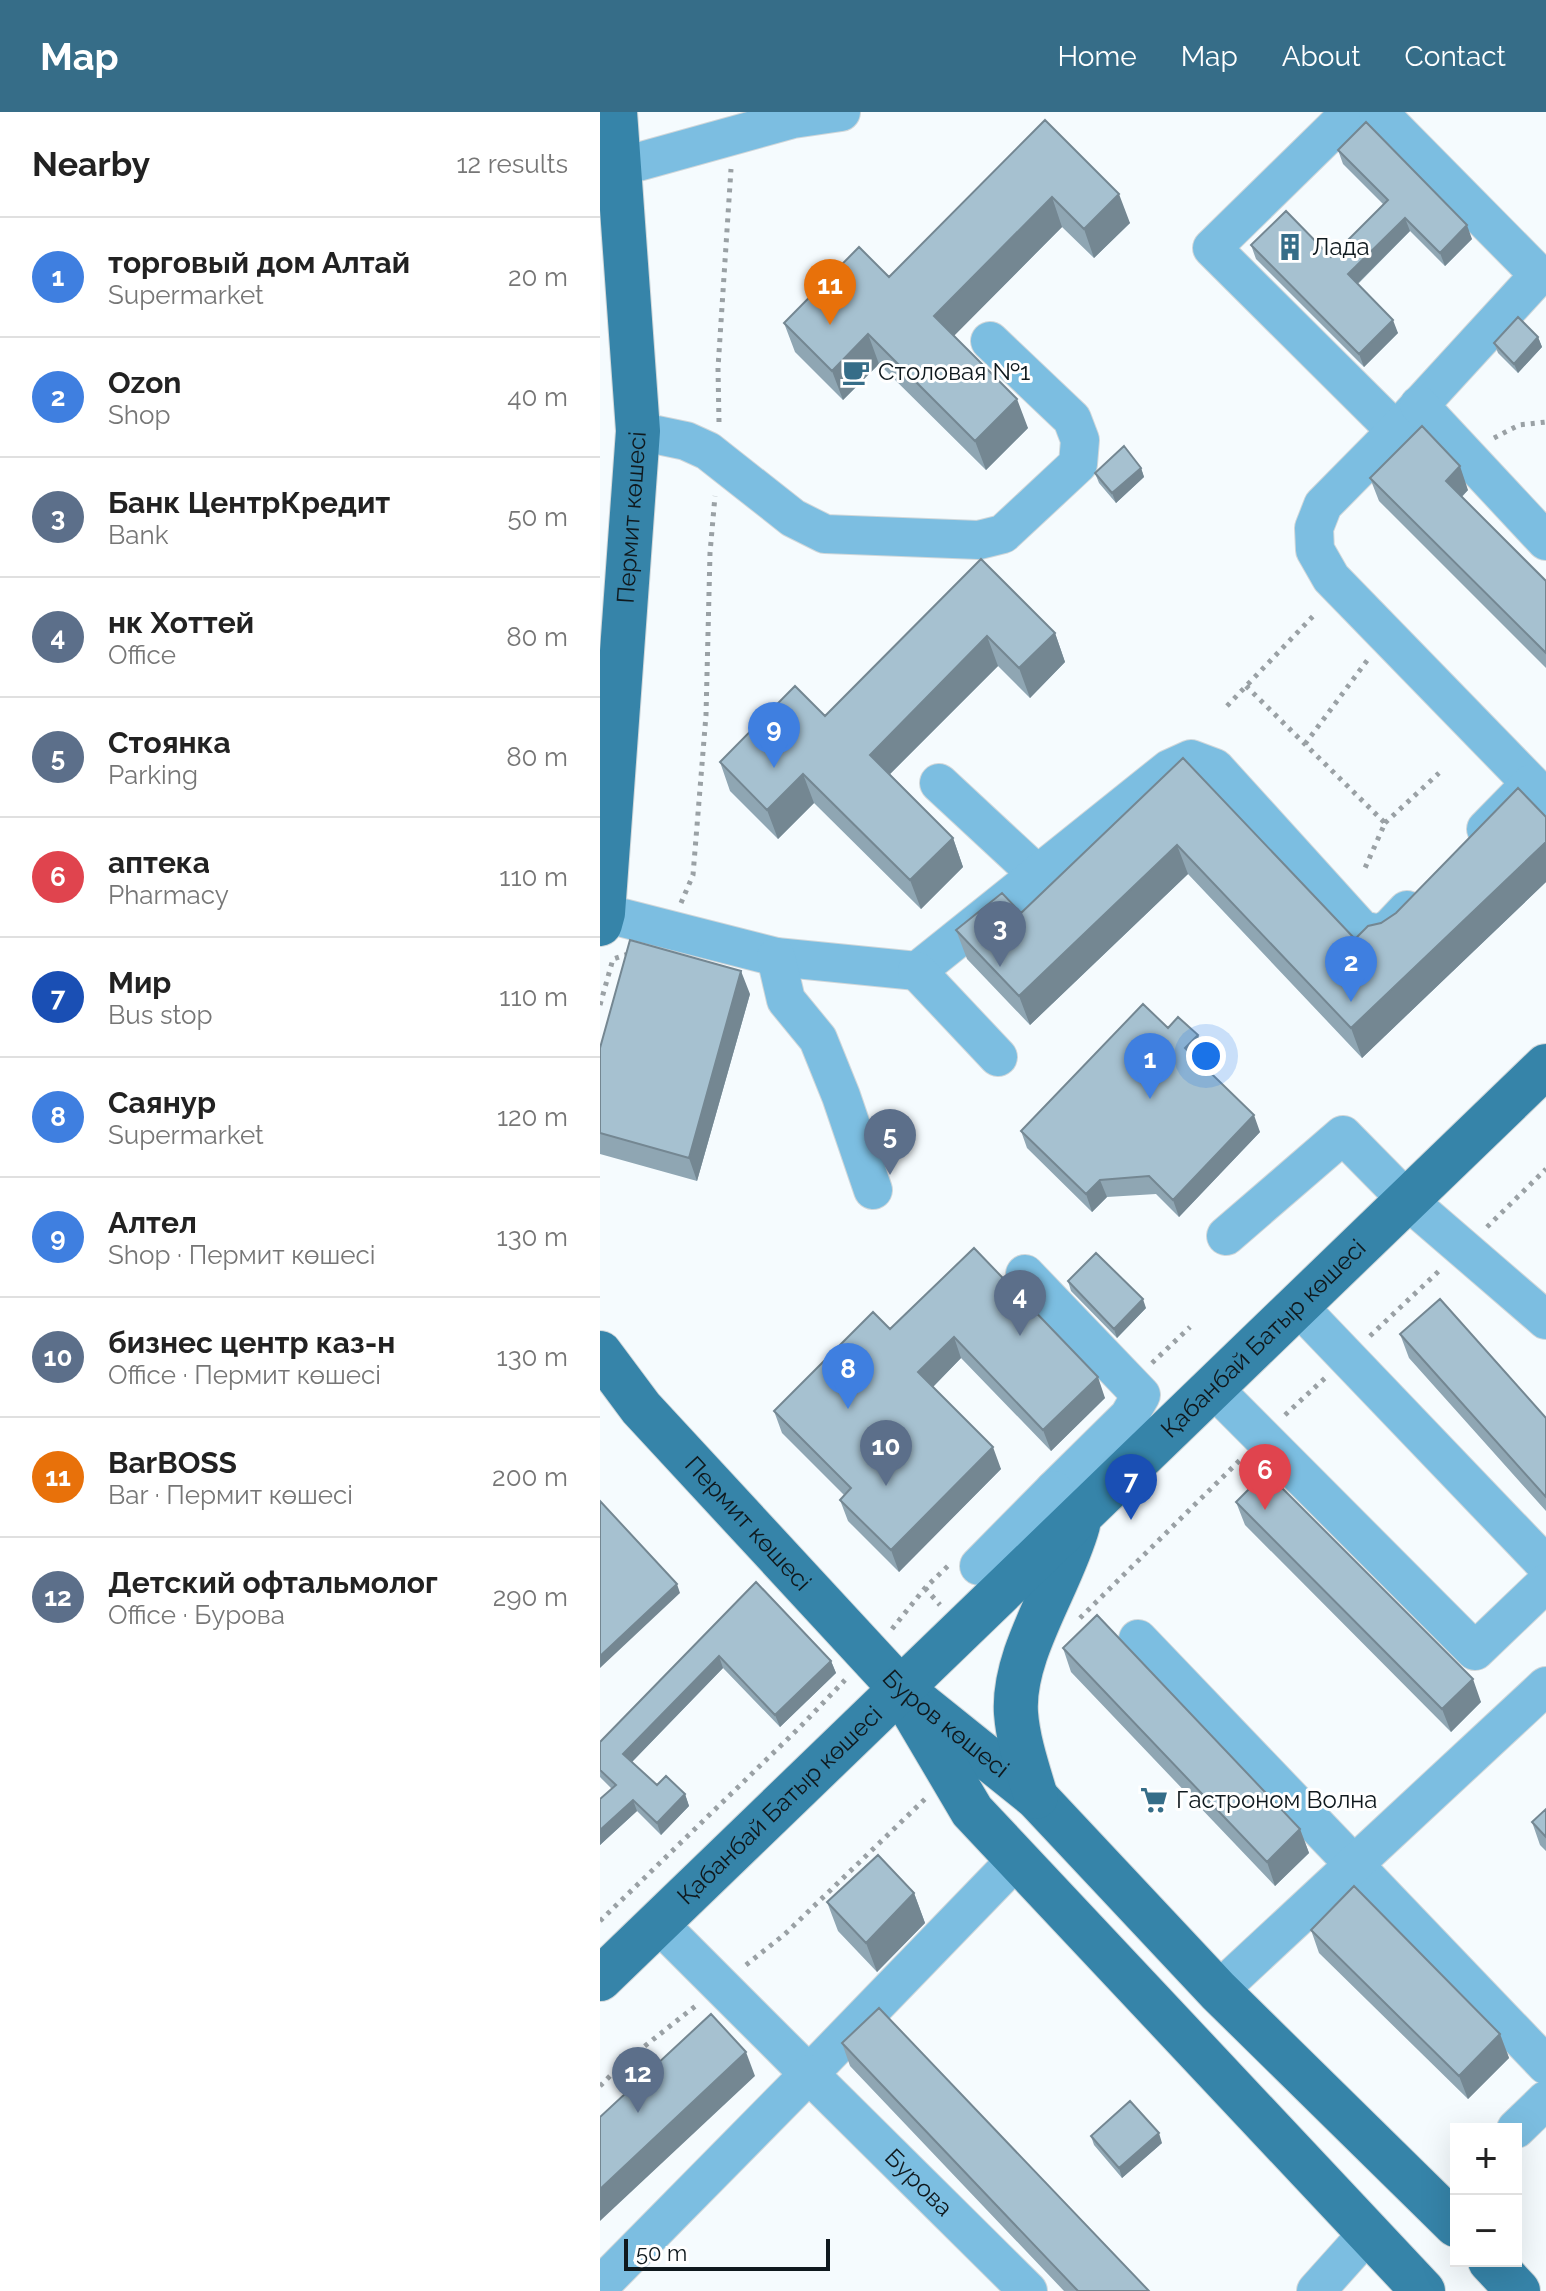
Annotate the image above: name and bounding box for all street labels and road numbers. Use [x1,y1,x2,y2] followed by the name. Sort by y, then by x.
[611,430,652,604] street label: Пермит көшесі
[1155,1233,1371,1444] street label: Қабанбай Батыр көшесі
[679,1450,817,1596] street label: Пермит көшесі
[877,1664,1015,1784] street label: Буров көшесі
[671,1700,888,1910] street label: Қабанбай Батыр көшесі
[879,2142,959,2222] street label: Бурова

